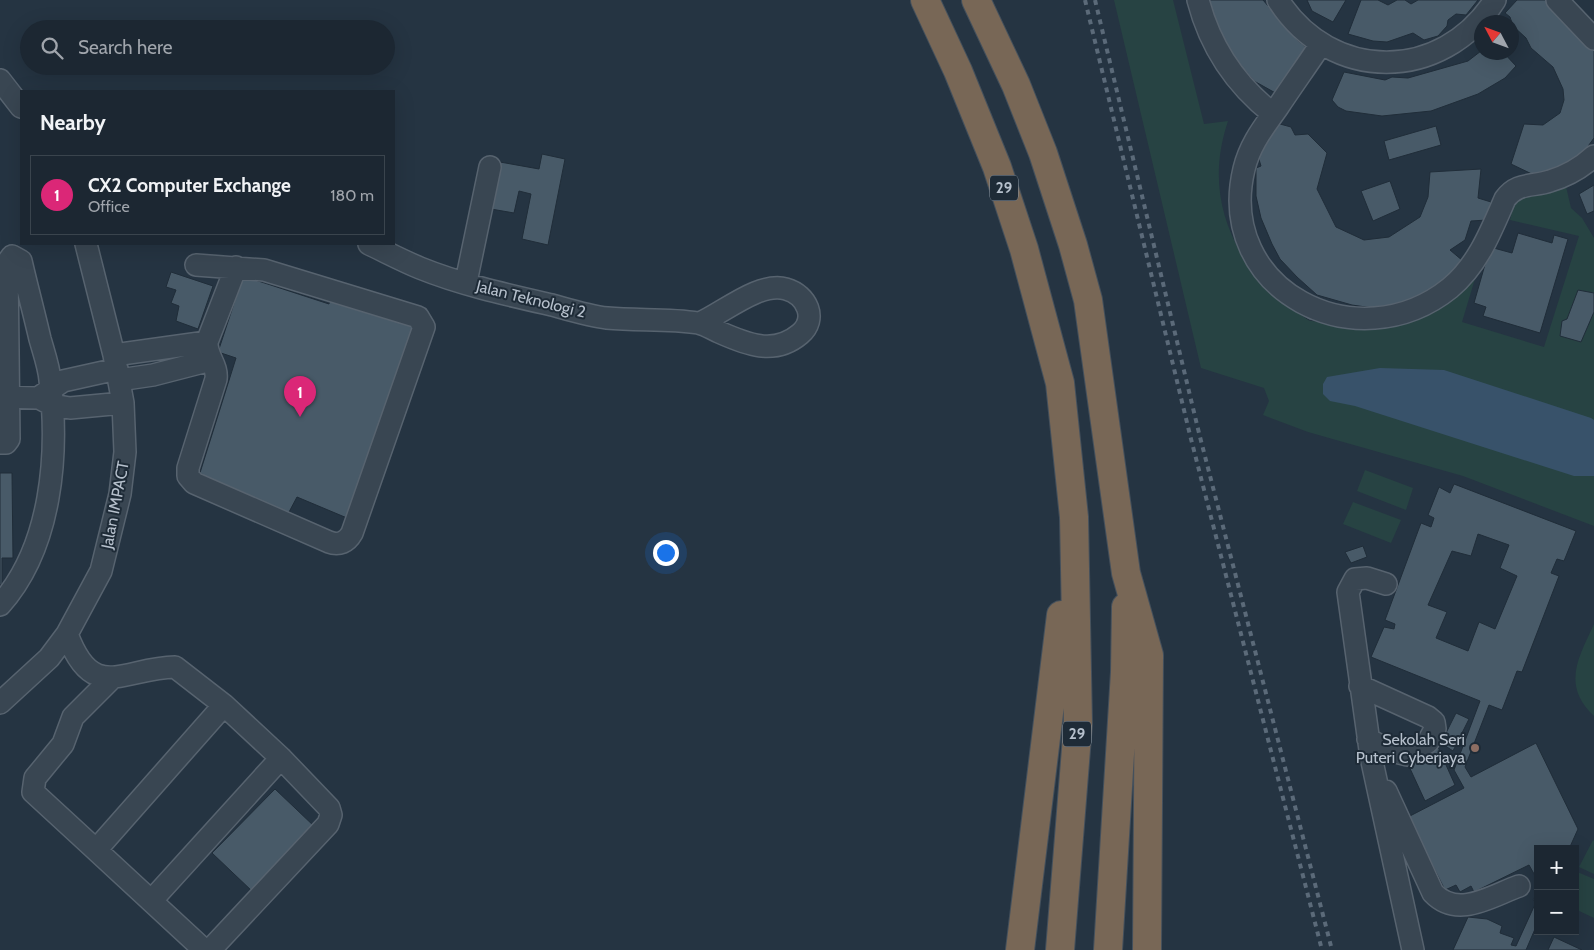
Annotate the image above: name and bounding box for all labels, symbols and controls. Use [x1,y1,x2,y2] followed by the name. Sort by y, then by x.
[1474,15,1519,60] north arrow
[20,20,395,75] search box
[38,34,66,62] icon: search
[78,36,172,59] text: Search here
[40,110,106,135] text: Nearby
[88,174,291,197] text: CX2 Computer Exchange
[990,176,1018,200] road number: 29
[54,186,60,205] text: 1
[330,186,374,205] text: 180 m
[88,197,130,216] text: Office
[473,276,588,322] street label: Jalan Teknologi 2
[284,376,316,417] pin: 1
[97,459,133,552] street label: Jalan IMPACT
[653,540,679,566] your location
[1063,722,1091,746] road number: 29
[1356,730,1465,767] place label: Sekolah Seri Puteri Cyberjaya
[1469,742,1481,754] marker: Sekolah Seri Puteri Cyberjaya
[1534,845,1579,935] map controls
[1534,845,1579,890] button: +
[1534,890,1579,935] button: −

